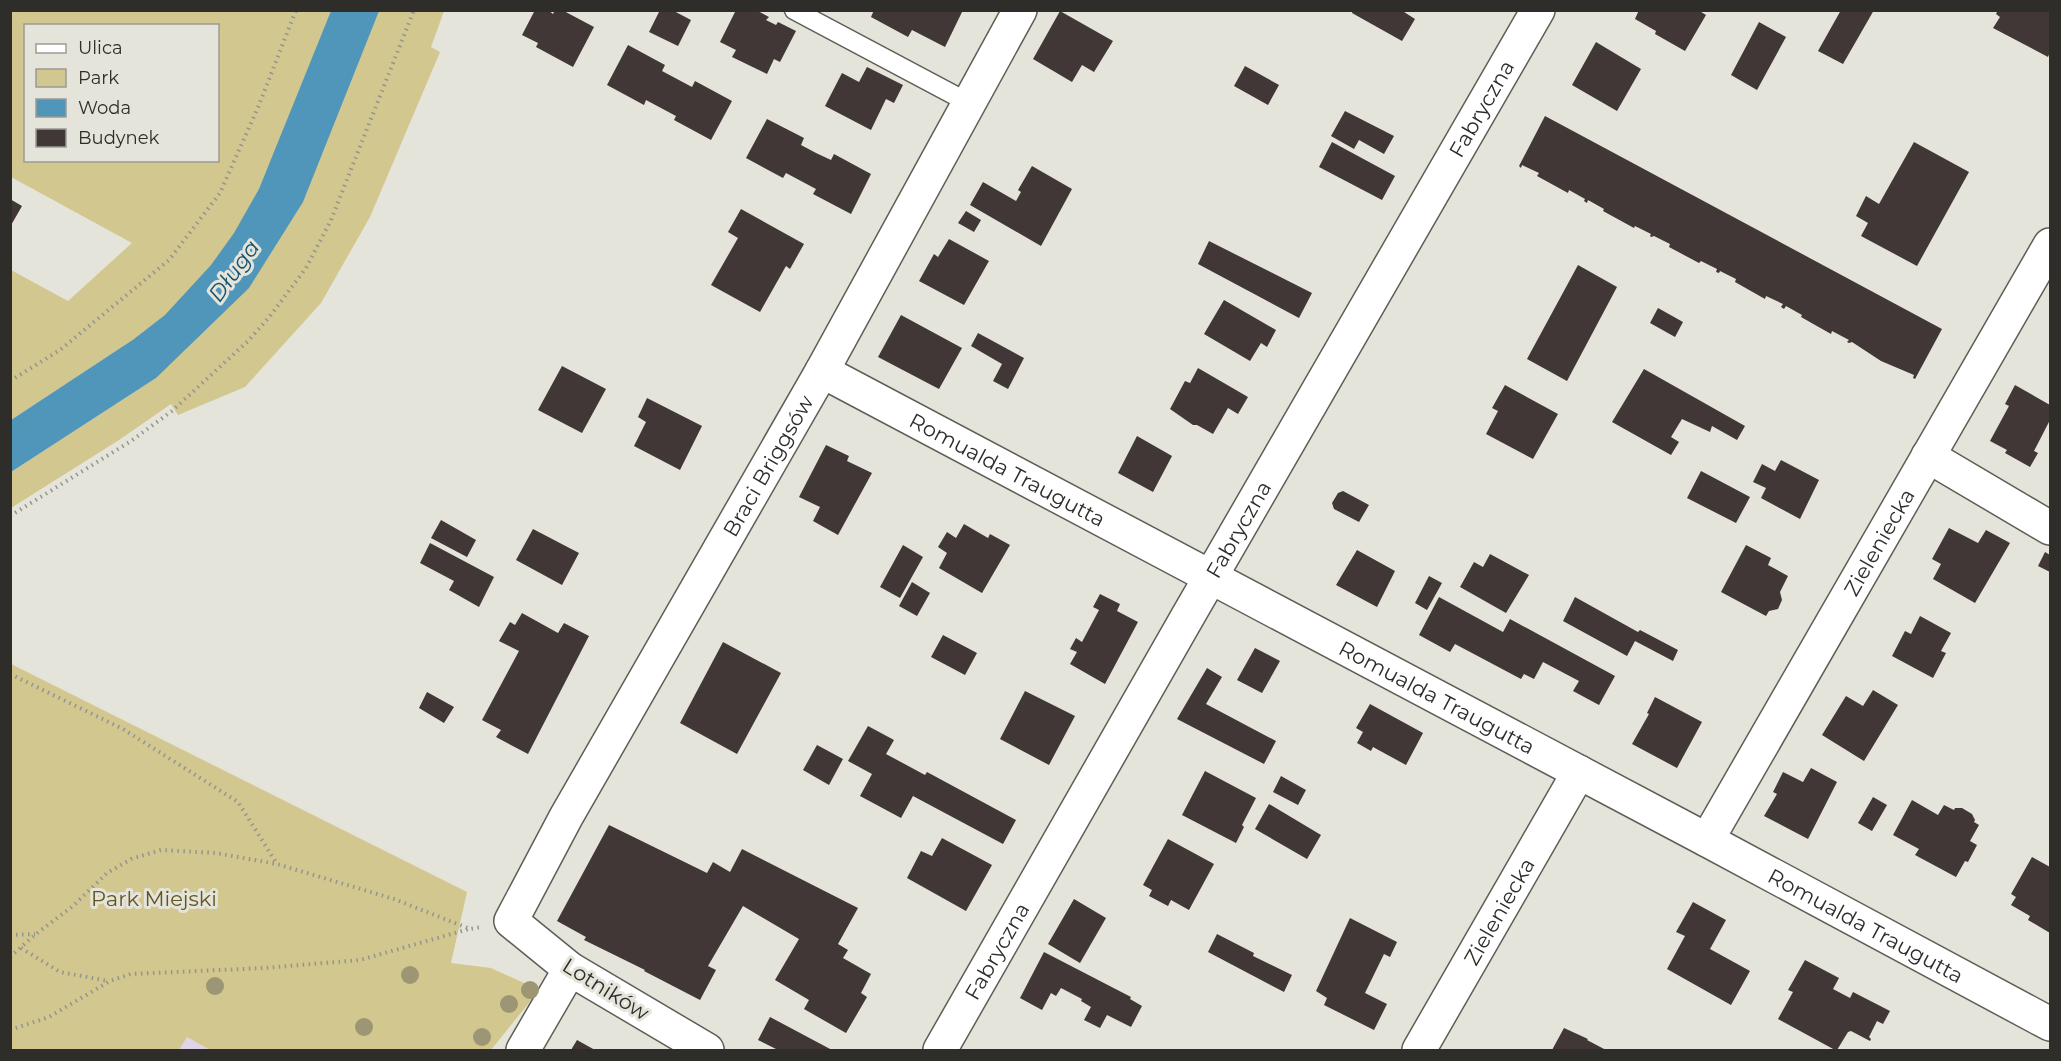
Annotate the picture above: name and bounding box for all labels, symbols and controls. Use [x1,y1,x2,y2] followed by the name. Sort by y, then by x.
[24,24,219,162] legend
[78,37,123,59] text: Ulica
[1443,55,1519,161] street label: Fabryczna
[78,67,119,89] text: Park
[78,97,131,119] text: Woda
[78,127,160,149] text: Budynek
[203,235,265,307] water label: Długa
[717,390,818,541] street label: Braci Briggsów
[905,407,1110,531] street label: Romualda Traugutta
[1200,476,1276,582] street label: Fabryczna
[1838,484,1919,600] street label: Zieleniecka
[1335,635,1539,759] street label: Romualda Traugutta
[1458,853,1539,969] street label: Zieleniecka
[1764,863,1968,988] street label: Romualda Traugutta
[91,886,217,911] park label: Park Miejski
[959,898,1034,1004] street label: Fabryczna
[558,953,654,1026] street label: Lotników

